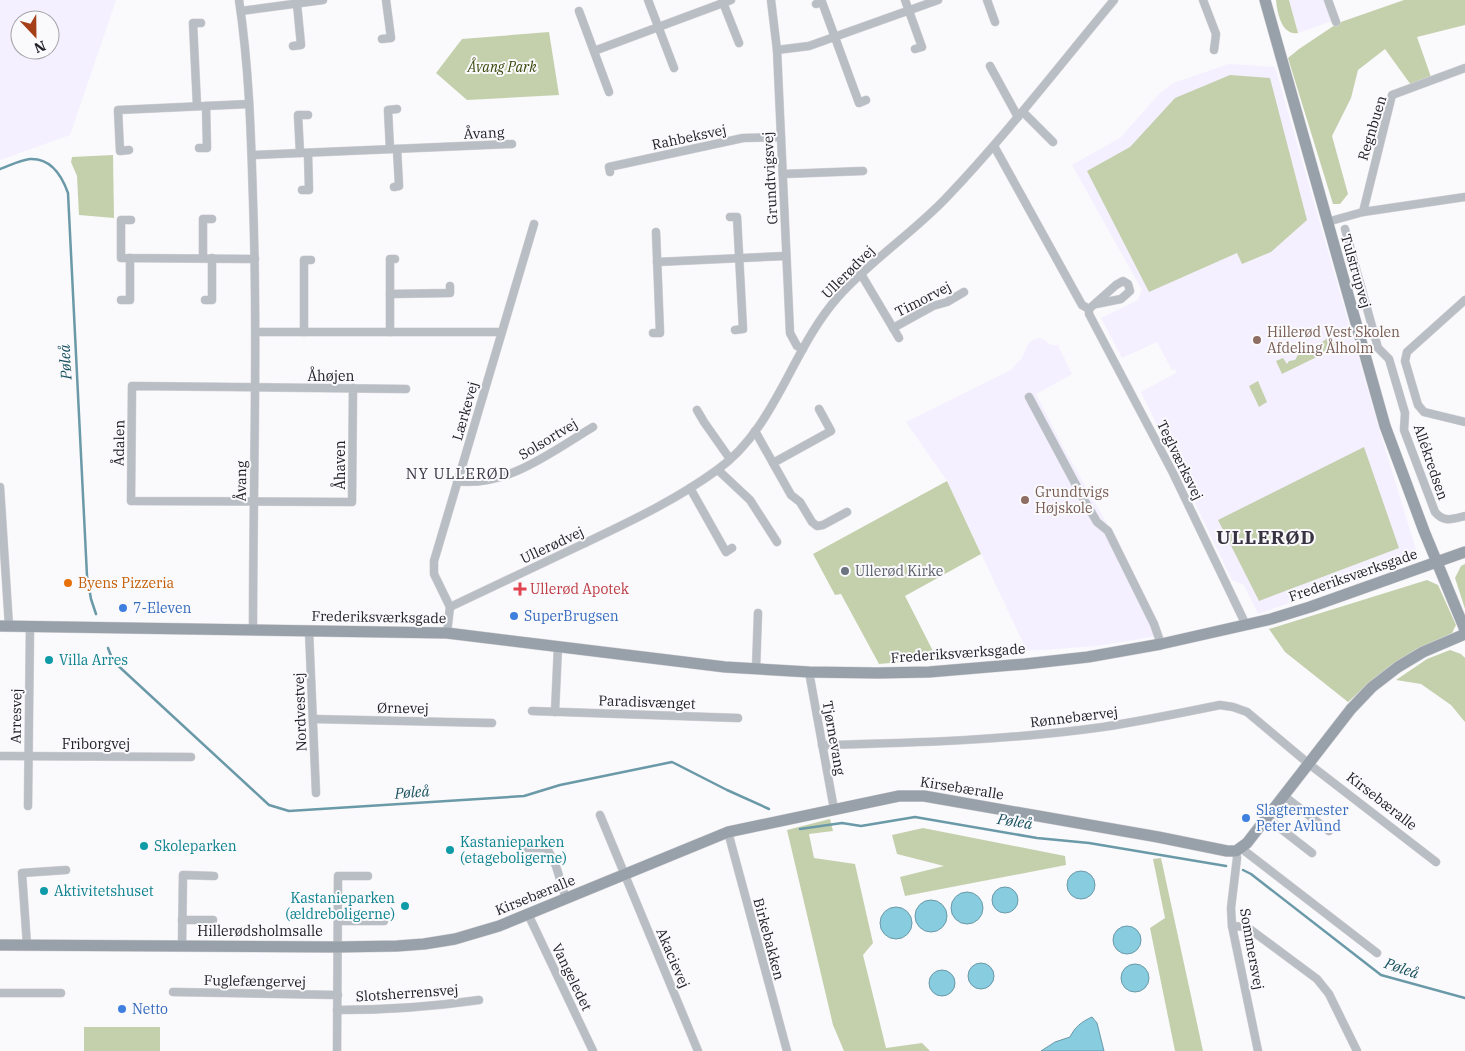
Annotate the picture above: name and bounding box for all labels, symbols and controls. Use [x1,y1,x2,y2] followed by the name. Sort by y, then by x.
[10,10,60,60] north arrow
[31,37,48,57] text: N
[466,57,537,76] park label: Åvang Park
[1354,93,1390,163] street label: Regnbuen
[650,120,728,154] street label: Rahbeksvej
[463,122,505,143] street label: Åvang
[759,131,781,225] street label: Grundtvigsvej
[1337,232,1375,310] street label: Tulstrupvej
[818,242,878,302] street label: Ullerødvej
[892,277,954,321] street label: Timorvej
[1267,323,1400,357] place label: Hillerød Vest Skolen Afdeling Ålholm
[1251,334,1263,346] marker: Hillerød Vest Skolen Afdeling Ålholm
[55,343,75,381] water label: Pøleå
[308,366,354,385] street label: Åhøjen
[448,379,482,443] street label: Lærkevej
[515,414,581,464] street label: Solsortvej
[1153,417,1207,503] street label: Teglværksvej
[109,420,128,466] street label: Ådalen
[1410,422,1452,502] street label: Allékredsen
[330,440,349,490] street label: Åhaven
[231,460,250,502] street label: Åvang
[406,464,510,483] district label: NY ULLERØD
[1035,483,1109,517] place label: Grundtvigs Højskole
[1019,494,1031,506] marker: Grundtvigs Højskole
[517,522,587,568] street label: Ullerødvej
[1216,525,1316,549] district label: ULLERØD
[1286,545,1420,605] street label: Frederiksværksgade
[855,562,943,580] place label: Ullerød Kirke
[839,565,851,577] marker: Ullerød Kirke
[78,574,175,592] place label: Byens Pizzeria
[62,577,74,589] marker: Byens Pizzeria
[530,580,630,598] place label: Ullerød Apotek
[514,583,526,595] marker: Ullerød Apotek
[133,599,191,617] place label: 7-Eleven
[117,602,129,614] marker: 7-Eleven
[311,607,447,627] street label: Frederiksværksgade
[524,607,619,625] place label: SuperBrugsen
[508,610,520,622] marker: SuperBrugsen
[890,639,1026,667] street label: Frederiksværksgade
[59,651,128,669] place label: Villa Arres
[43,654,55,666] marker: Villa Arres
[290,672,310,752] street label: Nordvestvej
[7,688,25,744] street label: Arresvej
[598,691,696,713] street label: Paradisvænget
[377,699,429,717] street label: Ørnevej
[819,699,849,777] street label: Tjørnevang
[1029,703,1119,731] street label: Rønnebærvej
[62,735,130,753] street label: Friborgvej
[1343,768,1421,834] street label: Kirsebæralle
[919,772,1005,804] street label: Kirsebæralle
[393,781,431,803] water label: Pøleå
[1256,801,1349,835] place label: Slagtermester Peter Avlund
[995,809,1035,833] water label: Pøleå
[1240,812,1252,824] marker: Slagtermester Peter Avlund
[460,833,567,867] place label: Kastanieparken (etageboligerne)
[154,837,237,855] place label: Skoleparken
[138,840,150,852] marker: Skoleparken
[444,844,456,856] marker: Kastanieparken (etageboligerne)
[492,871,578,919] street label: Kirsebæralle
[54,882,154,900] place label: Aktivitetshuset
[38,885,50,897] marker: Aktivitetshuset
[285,889,395,923] place label: Kastanieparken (ældreboligerne)
[749,896,789,982] street label: Birkebakken
[399,900,411,912] marker: Kastanieparken (ældreboligerne)
[1236,907,1268,991] street label: Sommersvej
[197,922,323,940] street label: Hillerødsholmsalle
[652,925,694,991] street label: Akacievej
[548,940,596,1014] street label: Vangeledet
[1381,953,1422,983] water label: Pøleå
[204,971,306,991] street label: Fuglefængervej
[355,980,459,1006] street label: Slotsherrensvej
[132,1000,168,1018] place label: Netto
[116,1003,128,1015] marker: Netto

